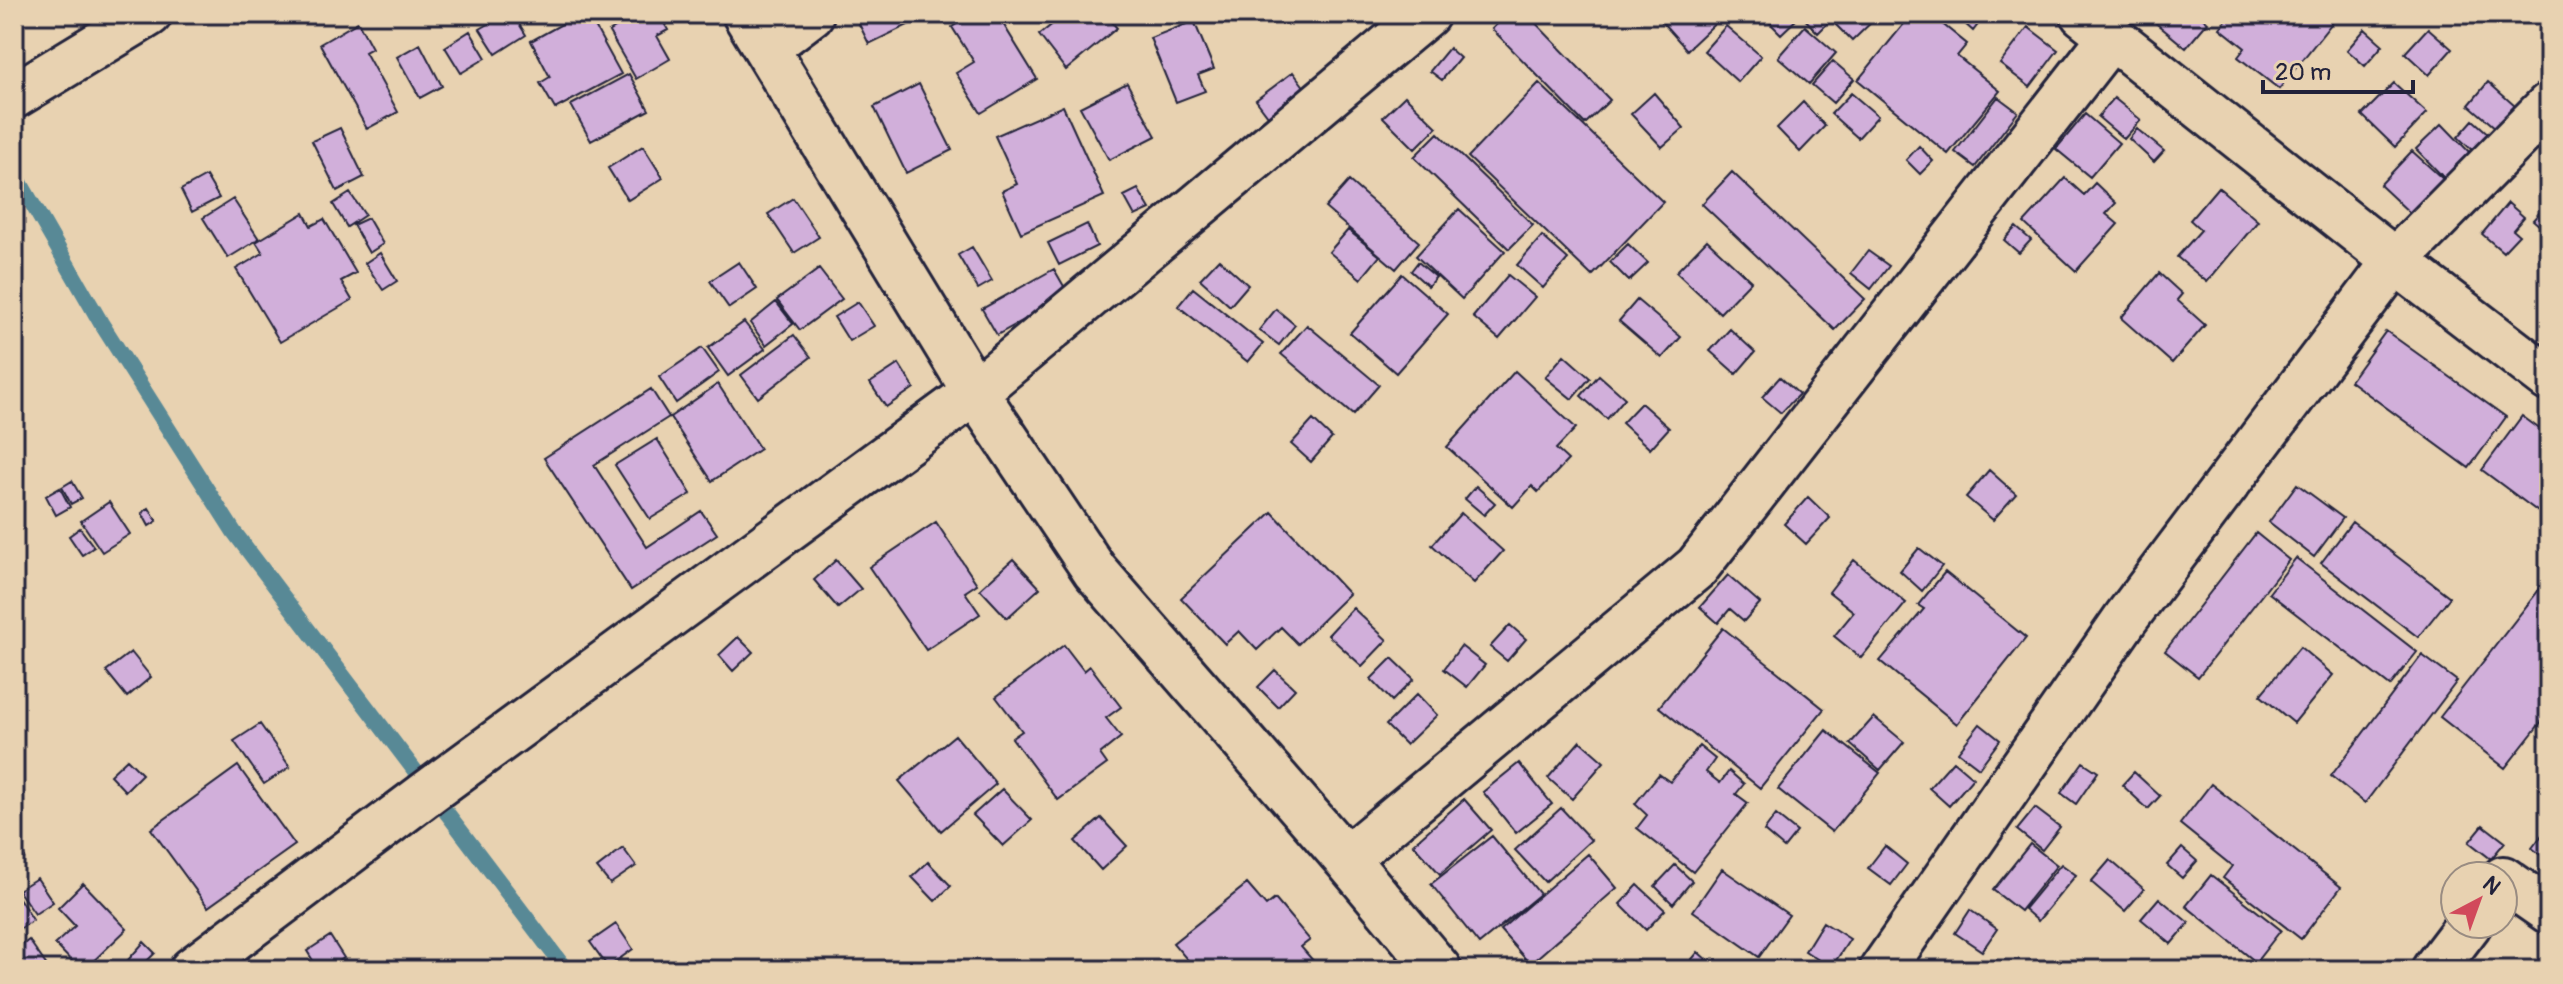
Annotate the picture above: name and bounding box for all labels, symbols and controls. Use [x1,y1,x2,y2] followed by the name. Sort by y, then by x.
[2263,44,2413,94] scale bar
[2275,58,2331,87] text: 20 m
[2439,860,2519,940] north arrow
[2477,870,2506,901] text: N

